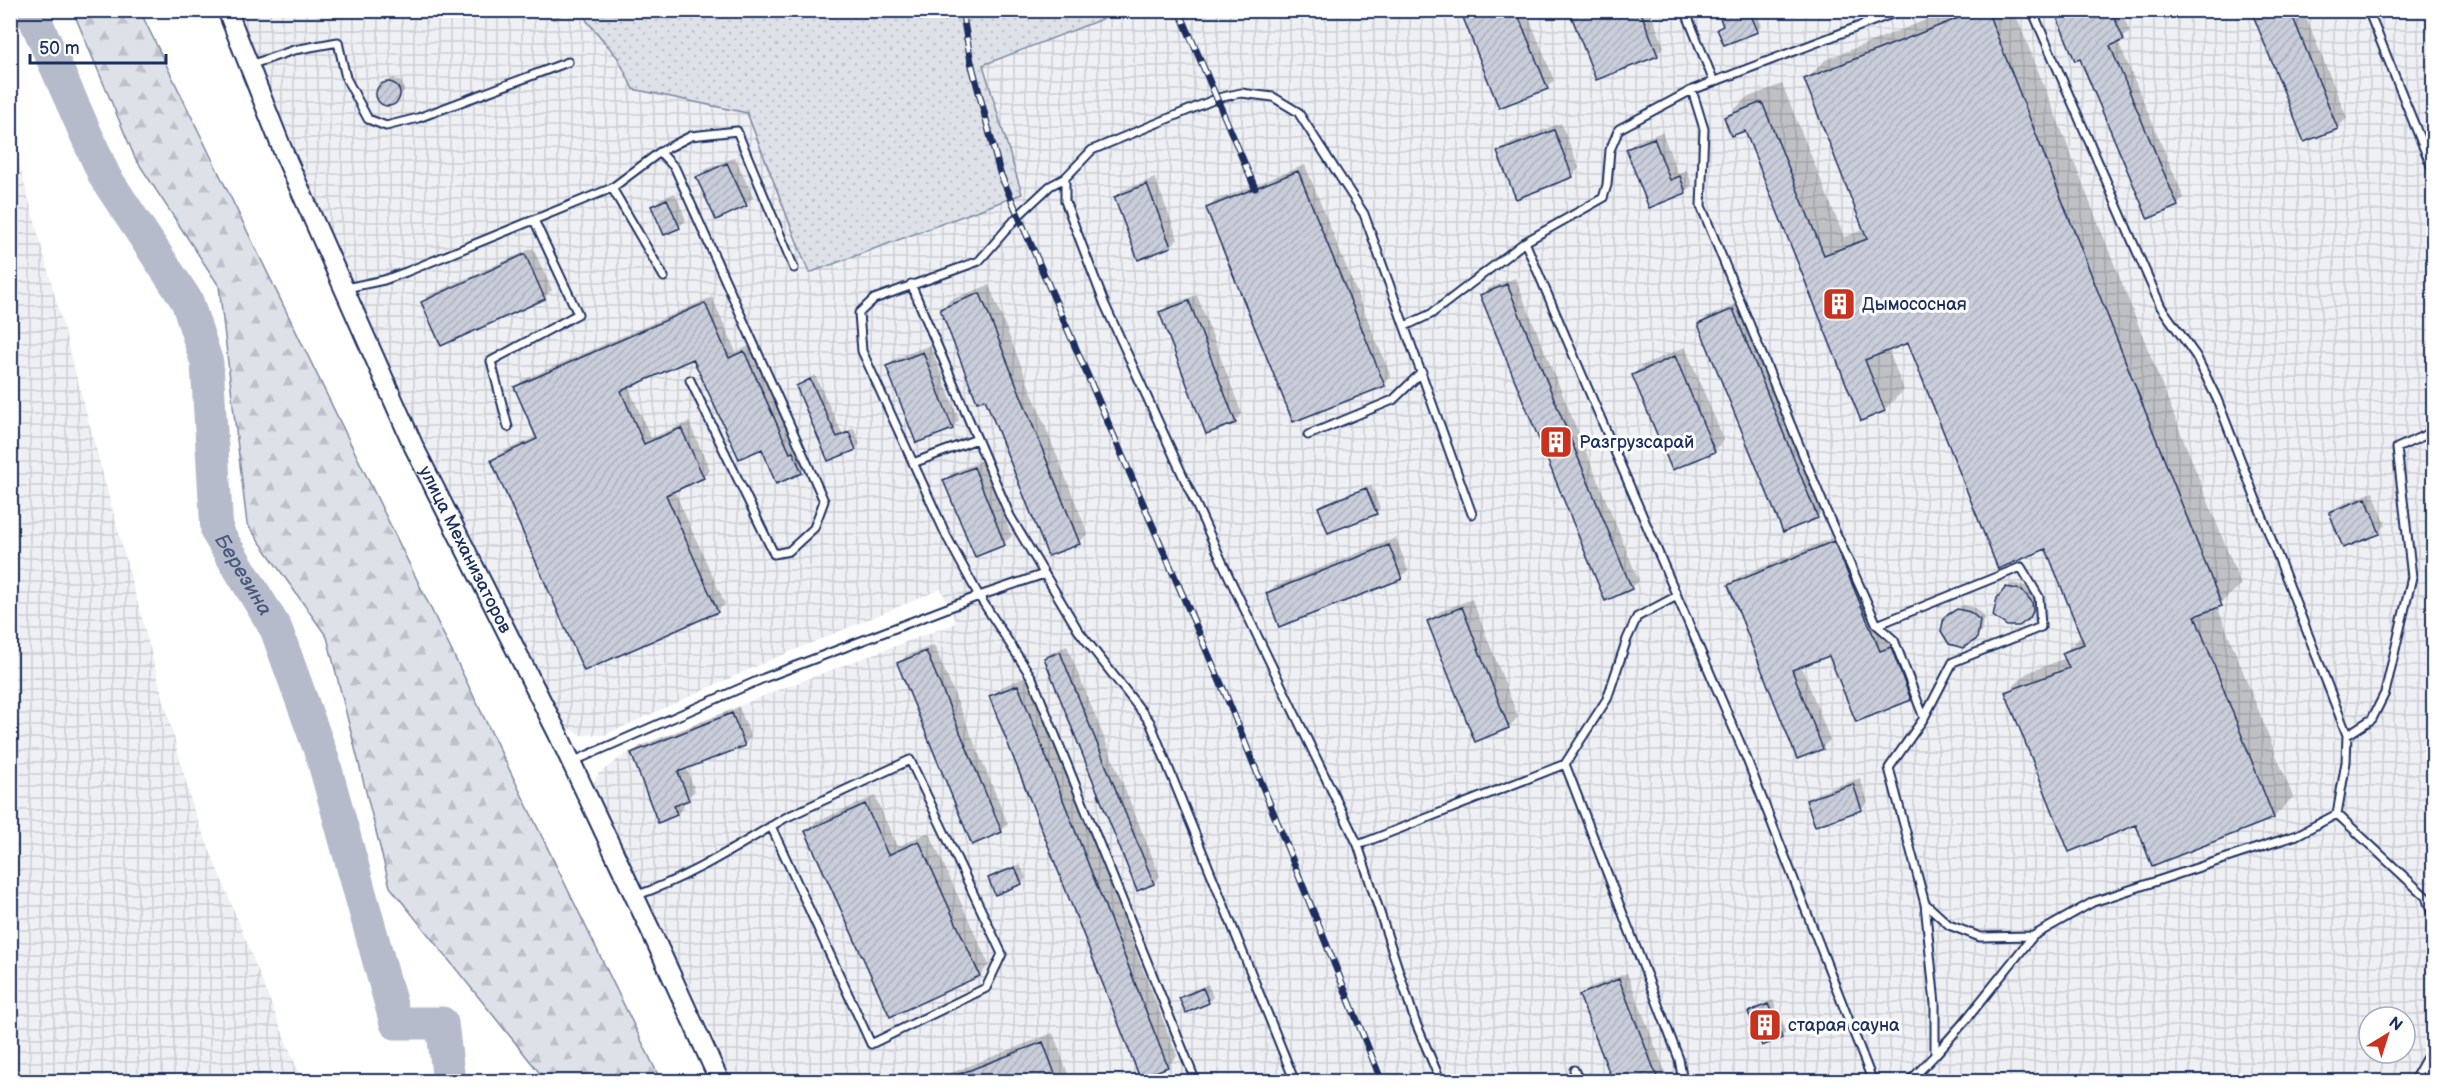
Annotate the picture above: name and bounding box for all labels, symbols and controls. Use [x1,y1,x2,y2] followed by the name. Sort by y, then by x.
[30,27,166,65] scale bar
[39,38,80,59] text: 50 m
[1821,286,1857,322] building icon: Дымососная
[1862,294,1967,315] place label: Дымососная
[1538,424,1574,460] building icon: Разгрузсарай
[1579,432,1694,453] place label: Разгрузсарай
[415,462,516,637] street label: улица Механизаторов
[209,530,277,620] water label: Березина
[2357,1005,2417,1065] north arrow
[1747,1007,1783,1043] building icon: старая сауна
[2385,1013,2406,1036] text: N
[1788,1015,1900,1036] place label: старая сауна

